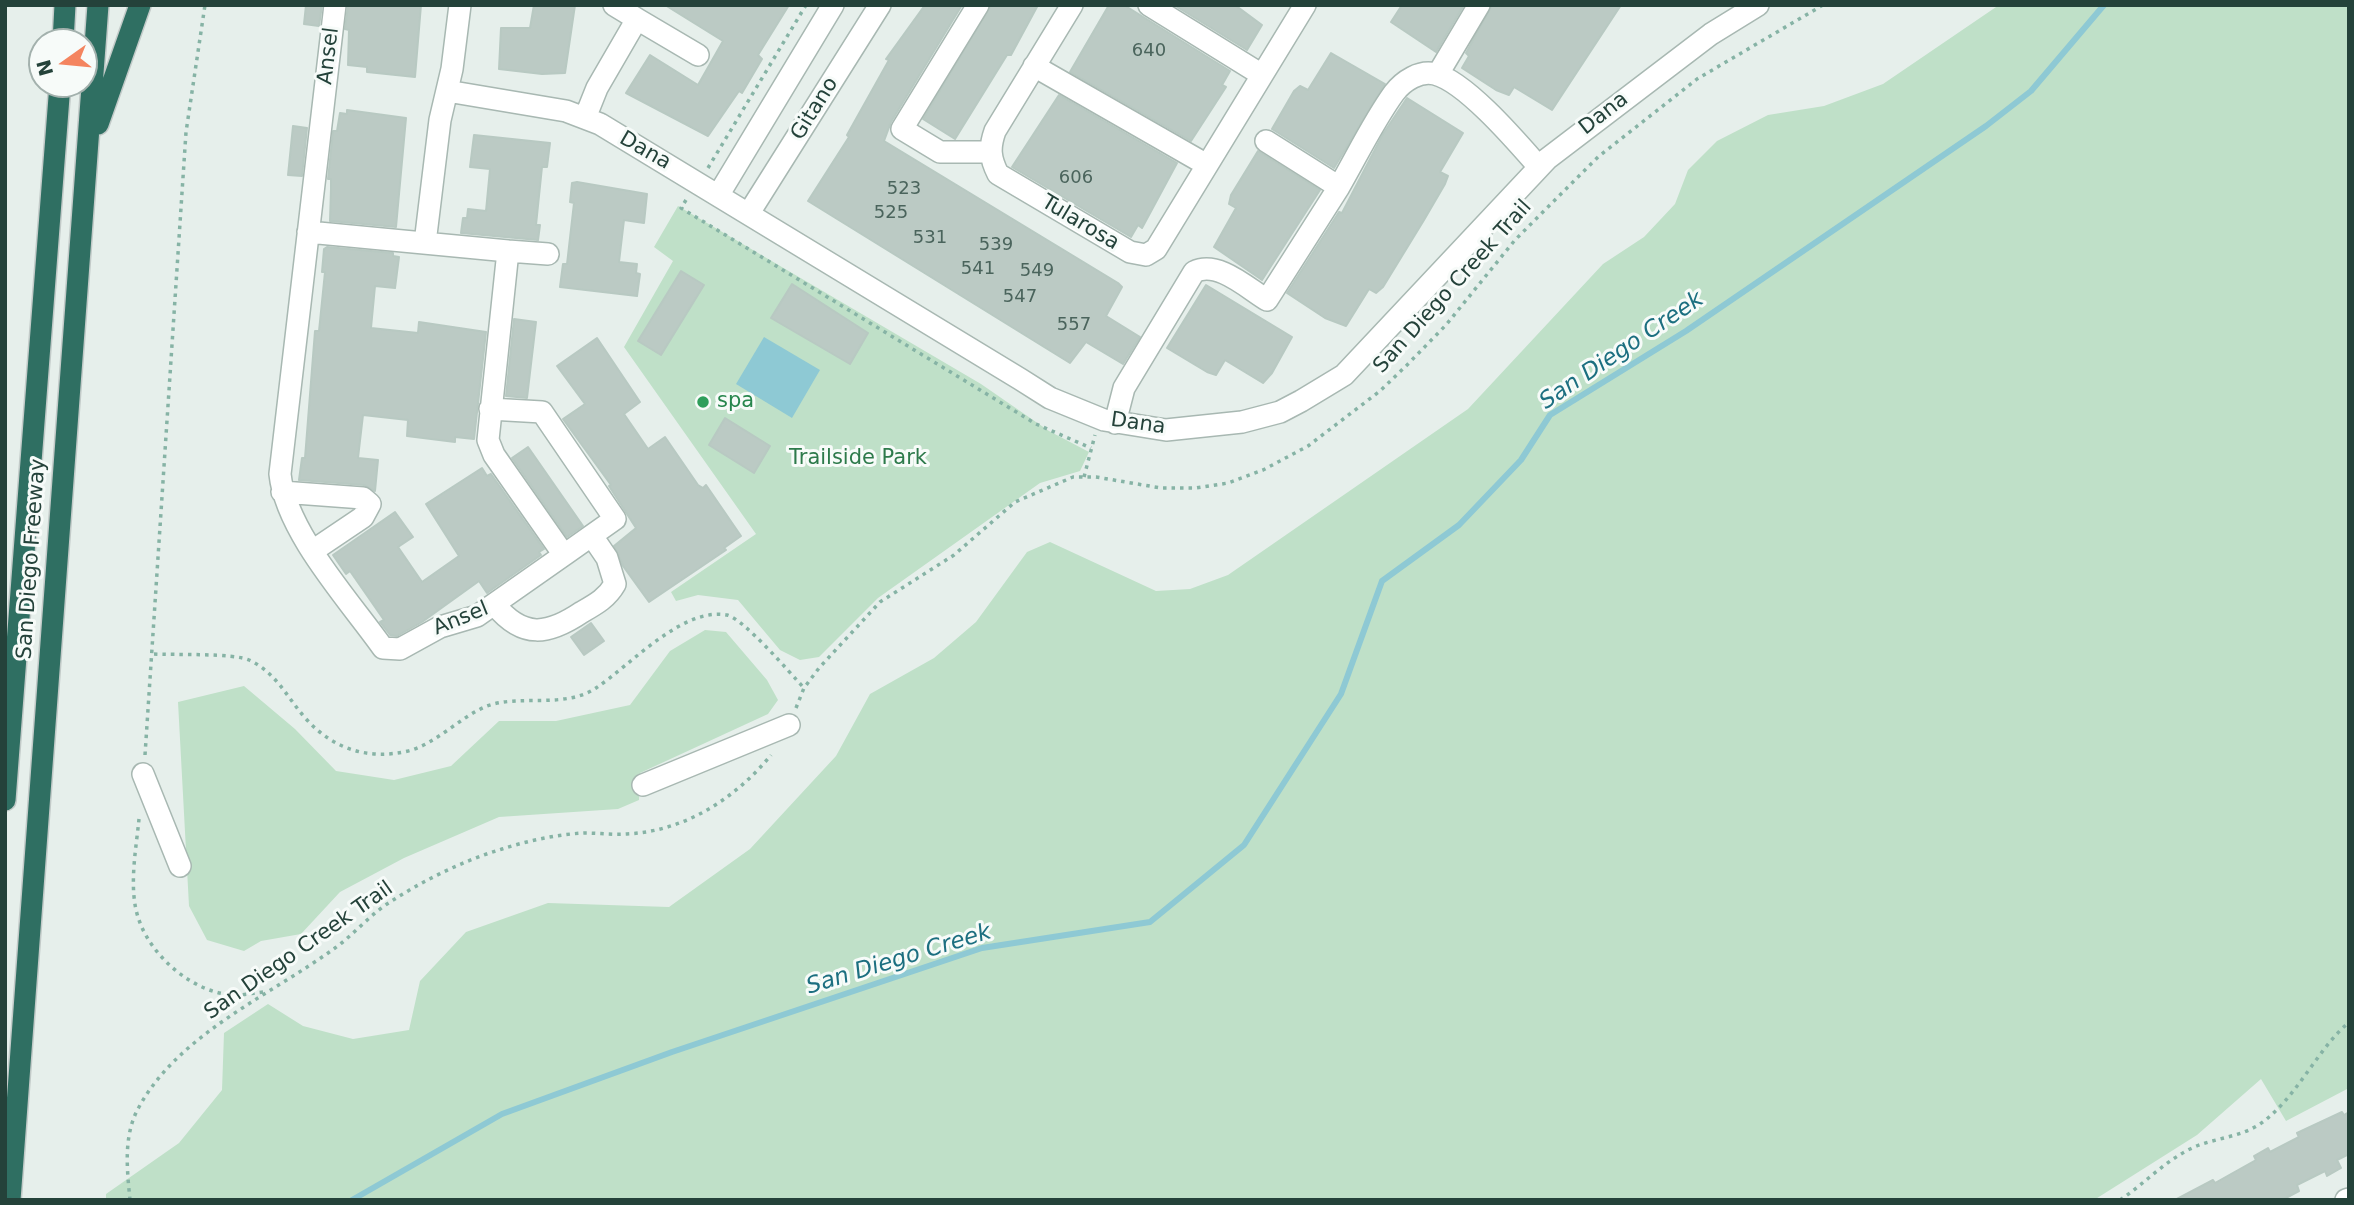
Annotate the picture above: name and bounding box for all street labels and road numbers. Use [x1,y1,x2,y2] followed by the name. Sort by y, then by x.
[313,26,345,86] street label: Ansel
[786,73,844,145] street label: Gitano
[1574,87,1634,141] street label: Dana
[615,126,675,176] street label: Dana
[1036,190,1124,256] street label: Tularosa
[1369,195,1537,379] street label: San Diego Creek Trail
[1109,408,1167,440] street label: Dana
[12,458,52,660] street label: San Diego Freeway
[430,597,492,641] street label: Ansel
[200,876,398,1026] street label: San Diego Creek Trail

